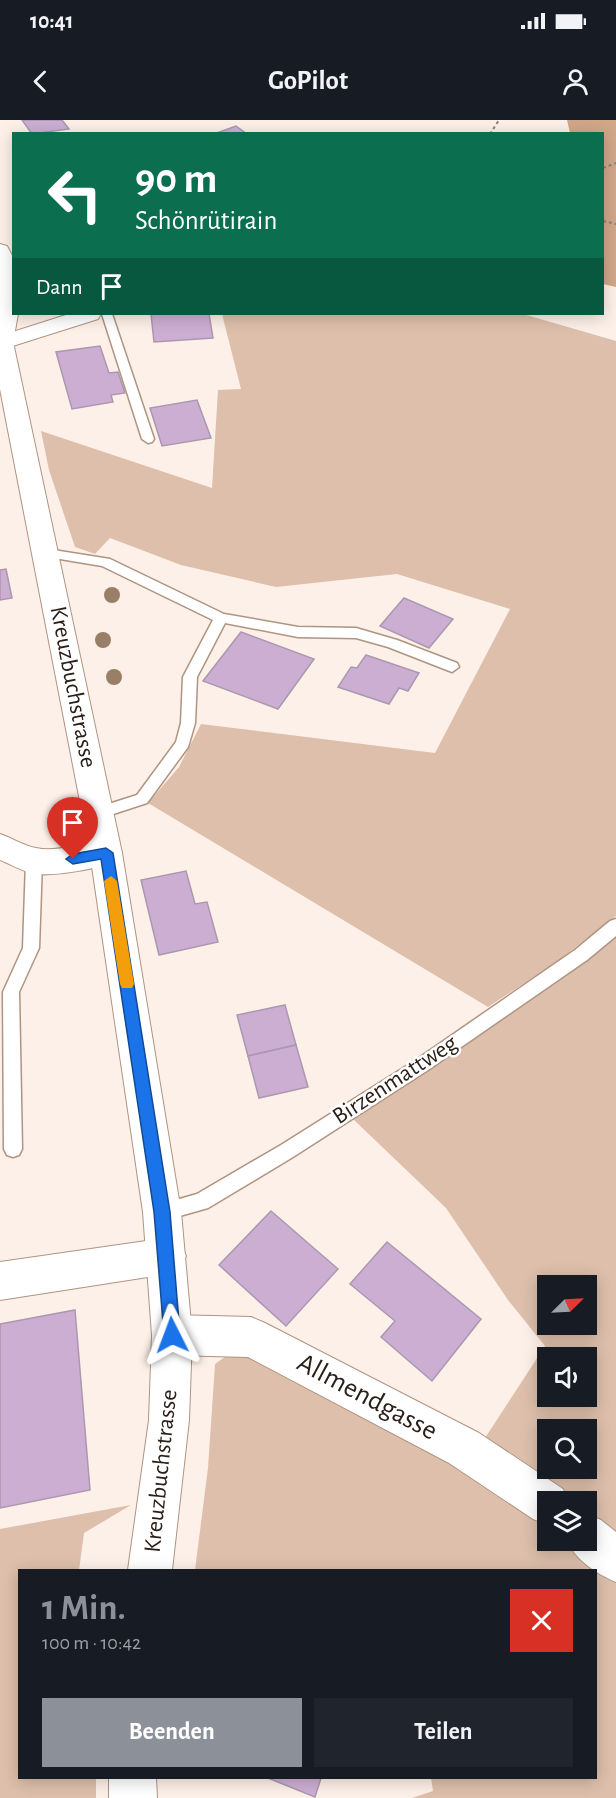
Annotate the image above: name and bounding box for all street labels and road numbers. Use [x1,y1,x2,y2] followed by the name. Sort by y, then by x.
[46,604,100,770] street label: Kreuzbuchstrasse
[328,1031,462,1129] street label: Birzenmattweg
[292,1348,442,1446] street label: Allmendgasse
[140,1388,182,1554] street label: Kreuzbuchstrasse

